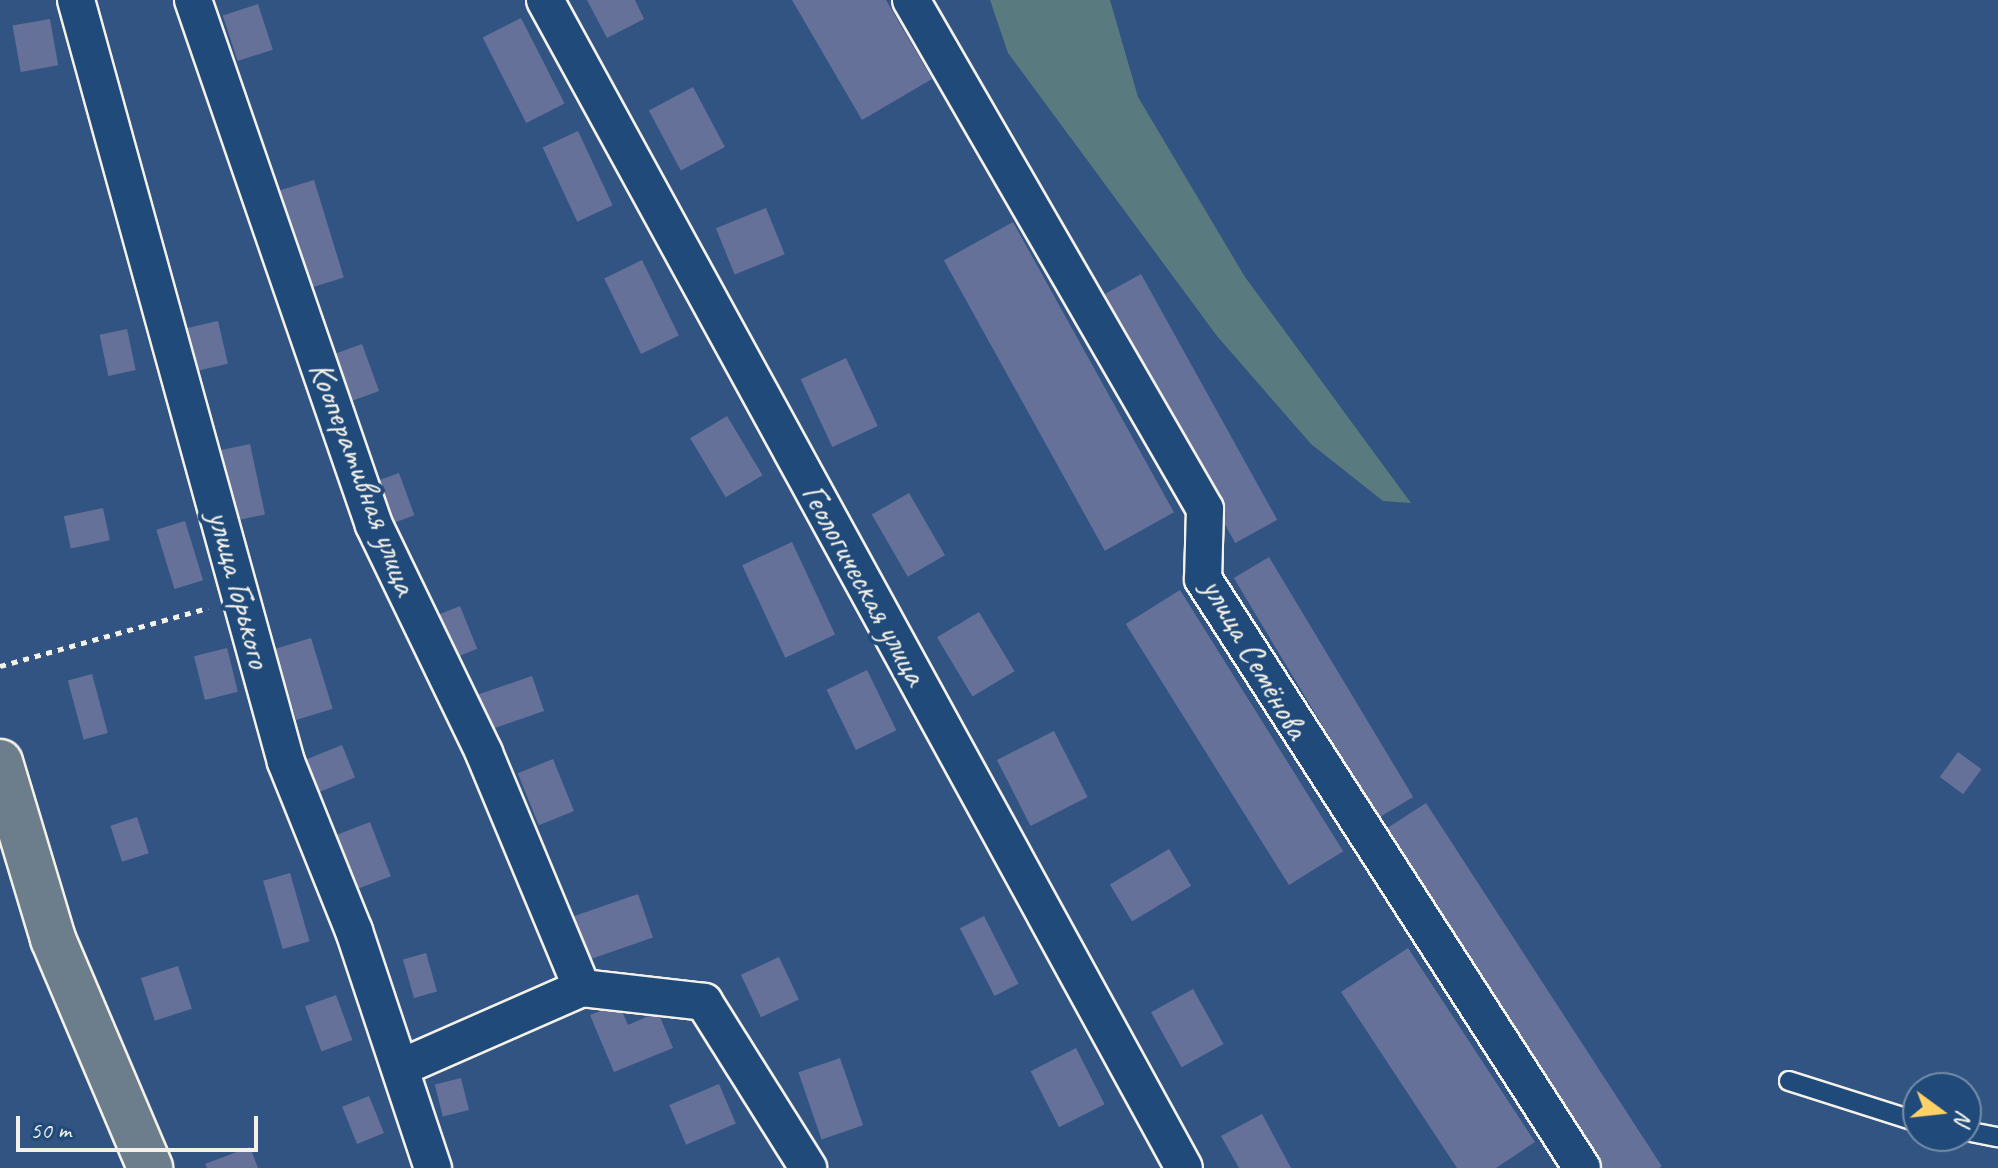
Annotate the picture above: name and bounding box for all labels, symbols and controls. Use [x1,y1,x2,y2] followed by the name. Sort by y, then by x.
[300,355,428,601] street label: Кооперативная улица
[793,476,937,692] street label: Геологическая улица
[200,506,280,672] street label: улица Горького
[1194,570,1318,746] street label: улица Семёнова
[1902,1072,1982,1152] north arrow
[20,1100,262,1150] scale bar
[1948,1107,1979,1128] text: N
[30,1115,71,1145] text: 50 m

